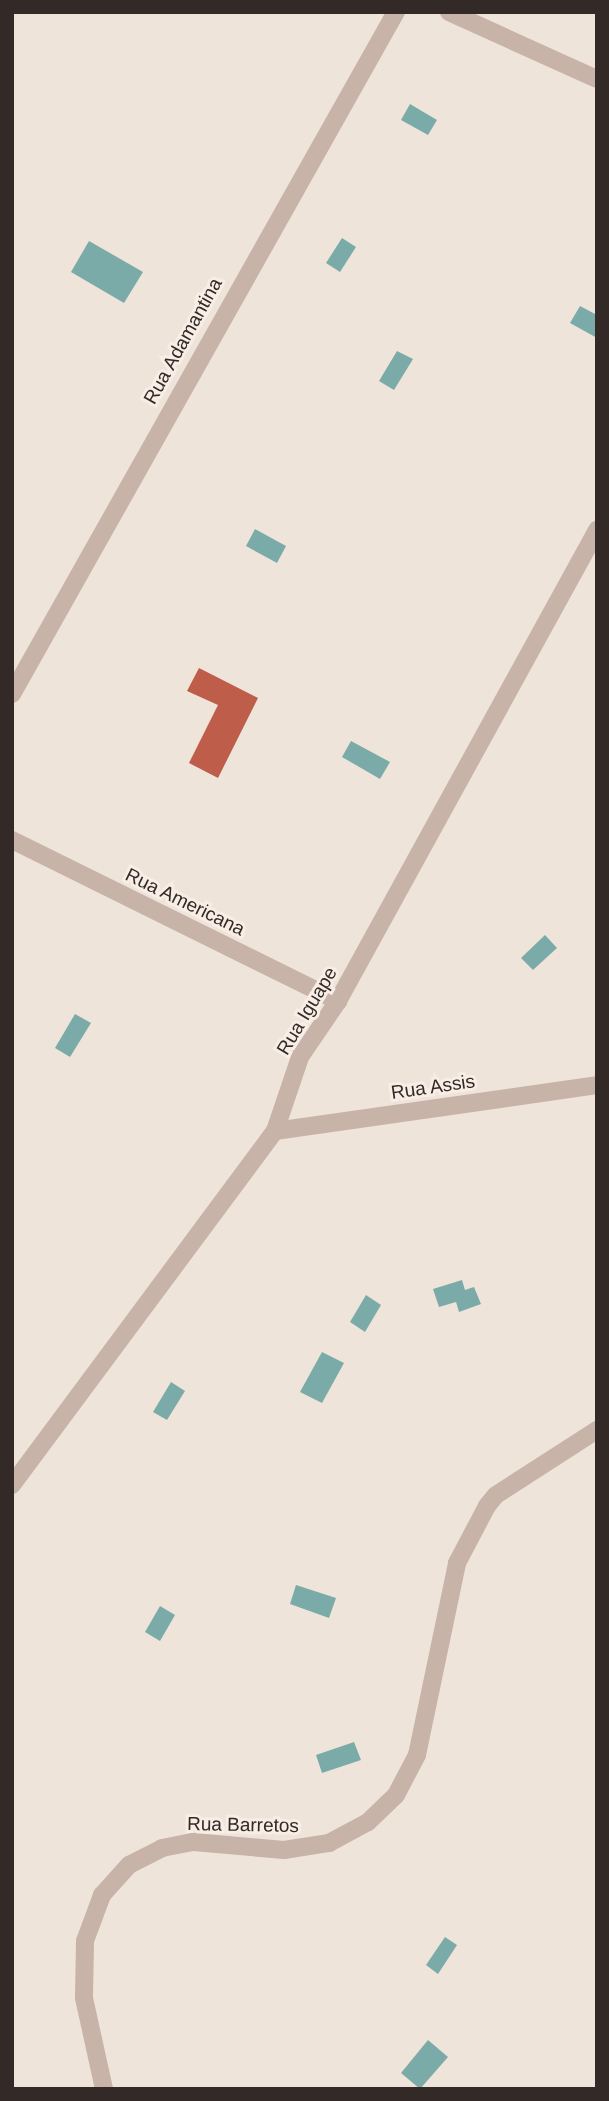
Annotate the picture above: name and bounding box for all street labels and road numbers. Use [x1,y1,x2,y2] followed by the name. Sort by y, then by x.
[139,274,227,408] street label: Rua Adamantina
[121,863,249,941] street label: Rua Americana
[272,963,342,1059] street label: Rua Iguape
[389,1070,477,1104] street label: Rua Assis
[187,1813,299,1837] street label: Rua Barretos

